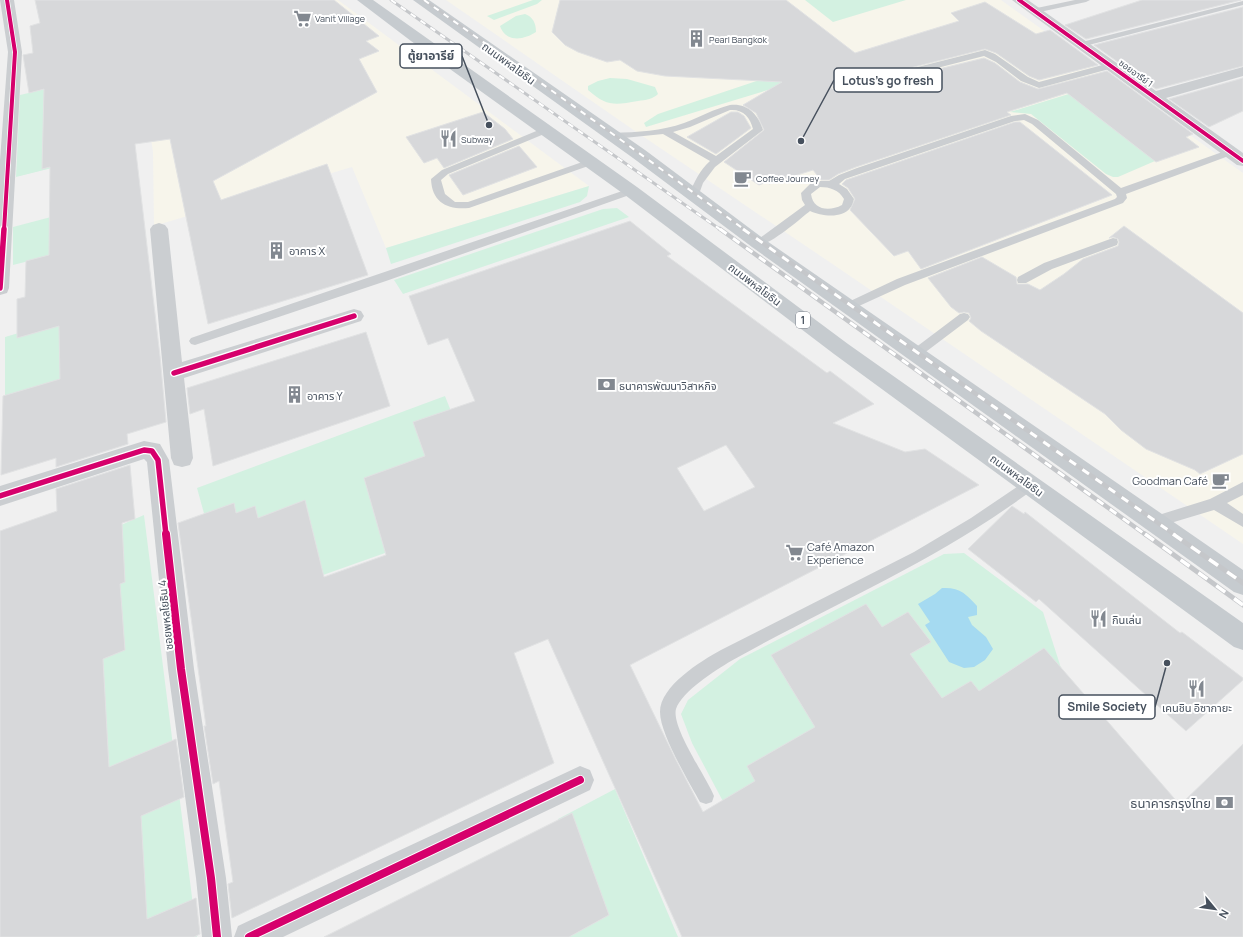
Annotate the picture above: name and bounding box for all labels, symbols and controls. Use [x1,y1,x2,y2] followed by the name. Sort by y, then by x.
[292,8,312,28] supermarket icon: Vanit Village
[315,12,365,25] place label: Vanit Village
[686,29,706,49] building icon: Pearl Bangkok
[709,33,768,46] place label: Pearl Bangkok
[479,38,539,88] street label: ถนนพหลโยธิน
[400,44,462,68] callout: ตู้ยาอารีย์
[408,47,454,64] text: ตู้ยาอารีย์
[1116,56,1156,90] street label: ซอยอารีย์ 1
[834,68,942,92] callout: Lotus's go fresh
[842,72,934,89] text: Lotus's go fresh
[438,129,458,149] restaurant icon: Subway
[461,133,493,146] place label: Subway
[733,168,753,188] cafe icon: Coffee Journey
[756,172,819,185] place label: Coffee Journey
[266,240,286,260] building icon: อาคาร X
[289,243,326,258] place label: อาคาร X
[725,259,785,309] street label: ถนนพหลโยธิน
[796,312,810,328] road number: 1
[596,375,616,395] bank icon: ธนาคารพัฒนาวิสาหกิจ
[619,378,717,393] place label: ธนาคารพัฒนาวิสาหกิจ
[284,385,304,405] building icon: อาคาร Y
[307,388,344,403] place label: อาคาร Y
[987,450,1047,500] street label: ถนนพหลโยธิน
[1211,470,1231,490] cafe icon: Goodman Café
[1132,473,1209,488] place label: Goodman Café
[807,539,874,567] place label: Café Amazon Experience
[784,542,804,562] supermarket icon: Café Amazon Experience
[154,579,176,651] street label: ซอยพหลโยธิน 4
[1089,609,1109,629] restaurant icon: กินเล่น
[1112,612,1142,627] place label: กินเล่น
[1187,679,1207,699] restaurant icon: เคนชิน อิซากายะ
[1059,695,1155,719] callout: Smile Society
[1067,698,1147,715] text: Smile Society
[1162,700,1232,715] place label: เคนชิน อิซากายะ
[1214,793,1234,813] bank icon: ธนาคารกรุงไทย
[1130,794,1211,812] place label: ธนาคารกรุงไทย
[1195,889,1235,929] north arrow
[1216,907,1233,921] text: N

